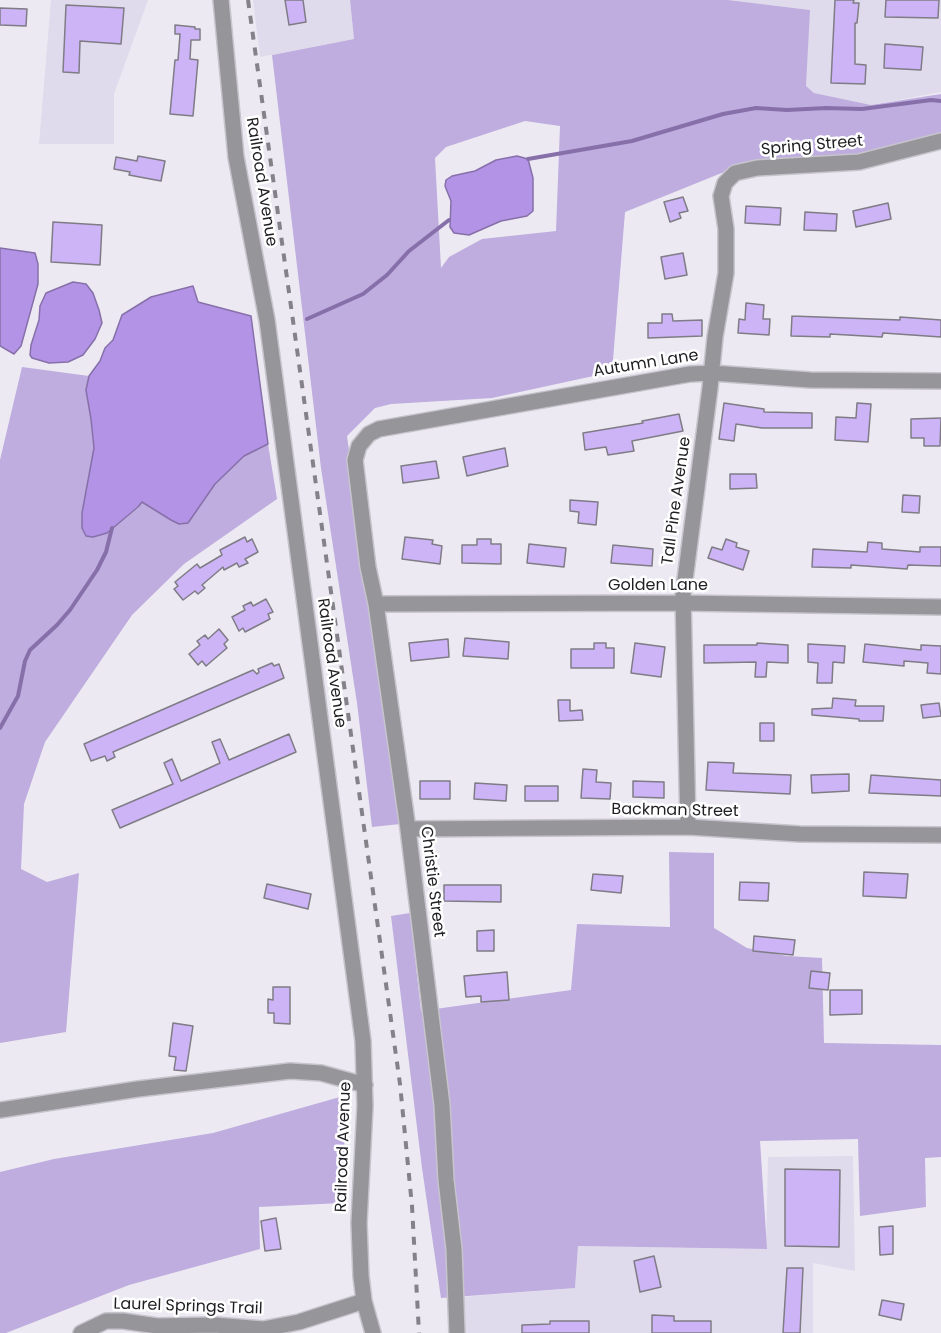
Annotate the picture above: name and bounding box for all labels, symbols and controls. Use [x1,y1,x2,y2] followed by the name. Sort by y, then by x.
[241,116,281,248] street label: Railroad Avenue
[760,132,864,160] street label: Spring Street
[592,346,700,382] street label: Autumn Lane
[658,436,696,566] street label: Tall Pine Avenue
[608,576,708,596] street label: Golden Lane
[312,597,350,729] street label: Railroad Avenue
[611,800,739,822] street label: Backman Street
[416,825,448,939] street label: Christie Street
[332,1081,356,1213] street label: Railroad Avenue
[113,1295,263,1319] street label: Laurel Springs Trail

